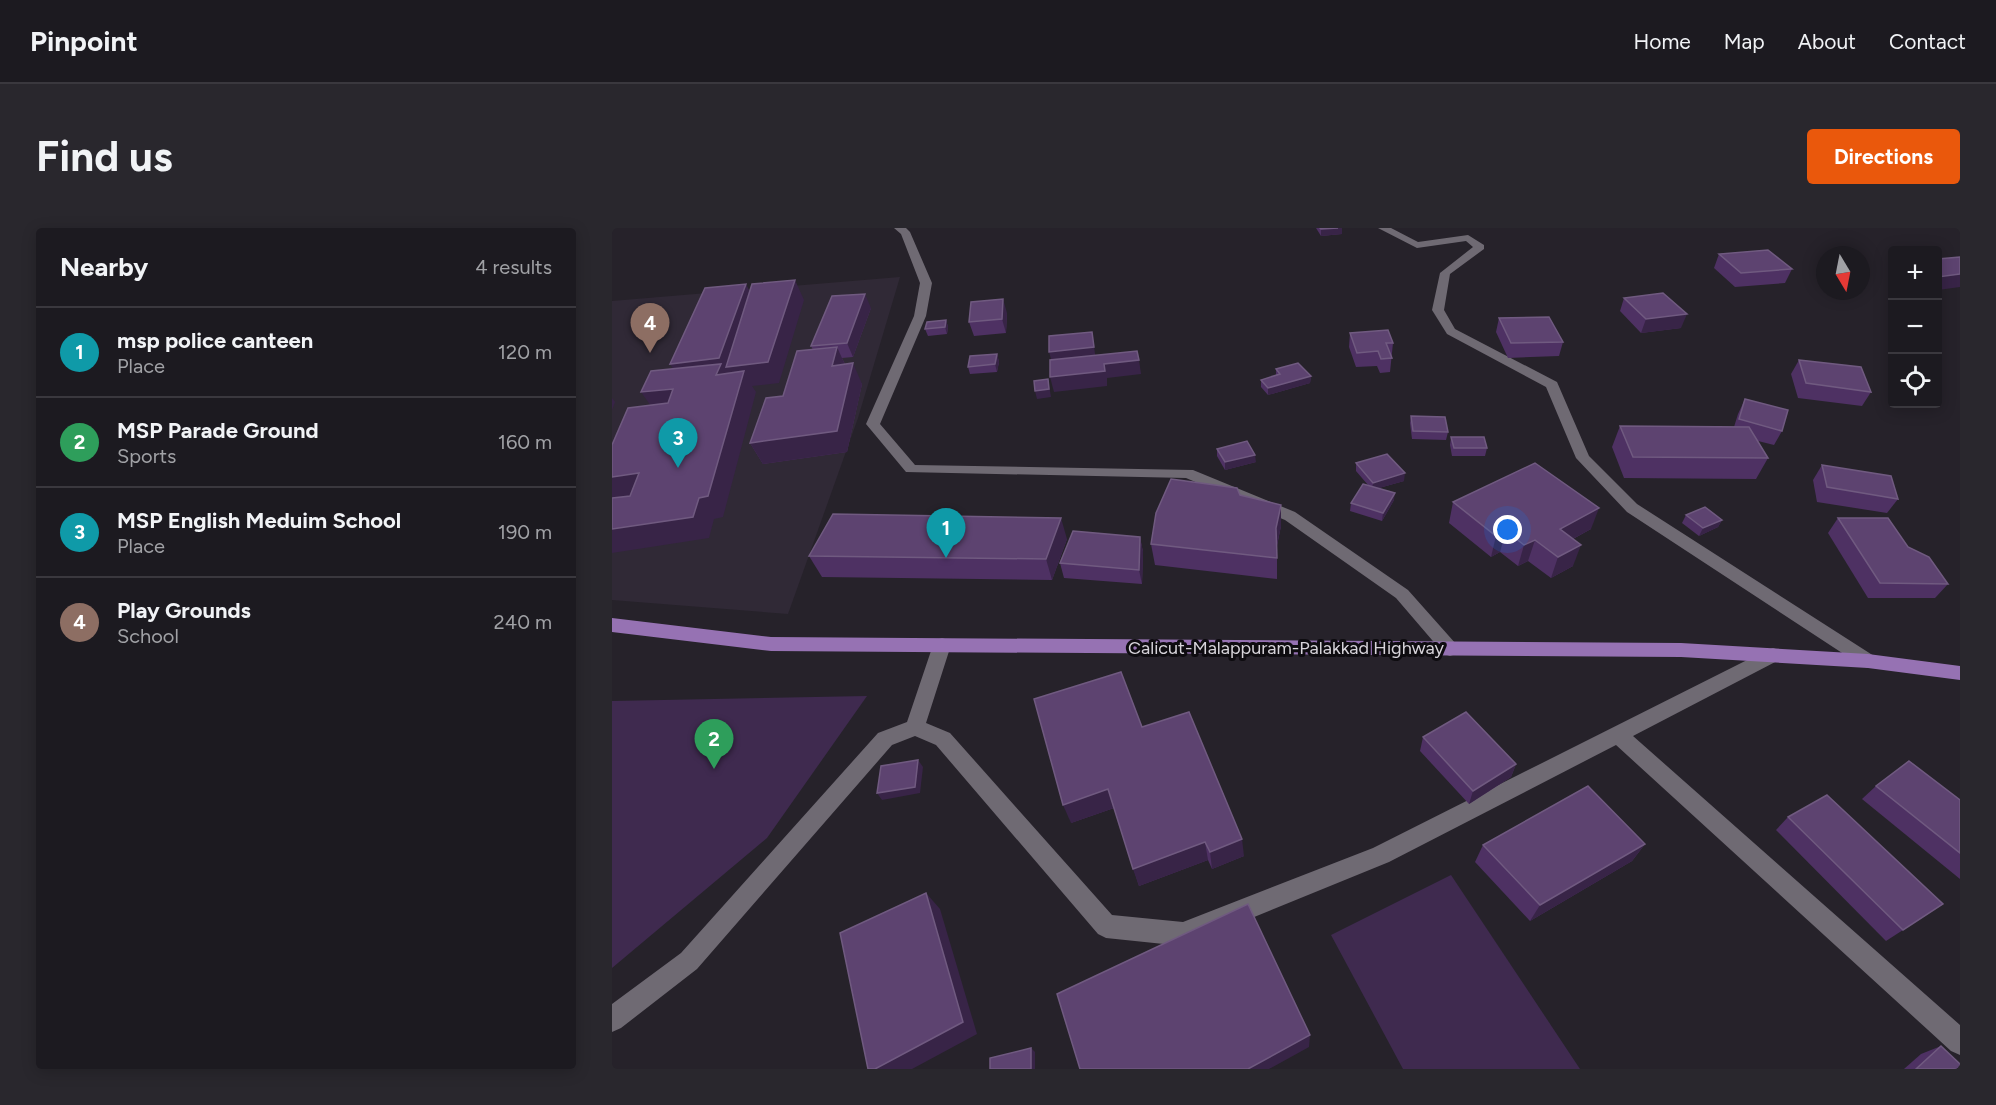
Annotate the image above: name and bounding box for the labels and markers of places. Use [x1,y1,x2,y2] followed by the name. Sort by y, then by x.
[630,304,669,353] pin: 4
[658,418,698,468] pin: 3
[926,508,966,558] pin: 1
[694,720,734,769] pin: 2

